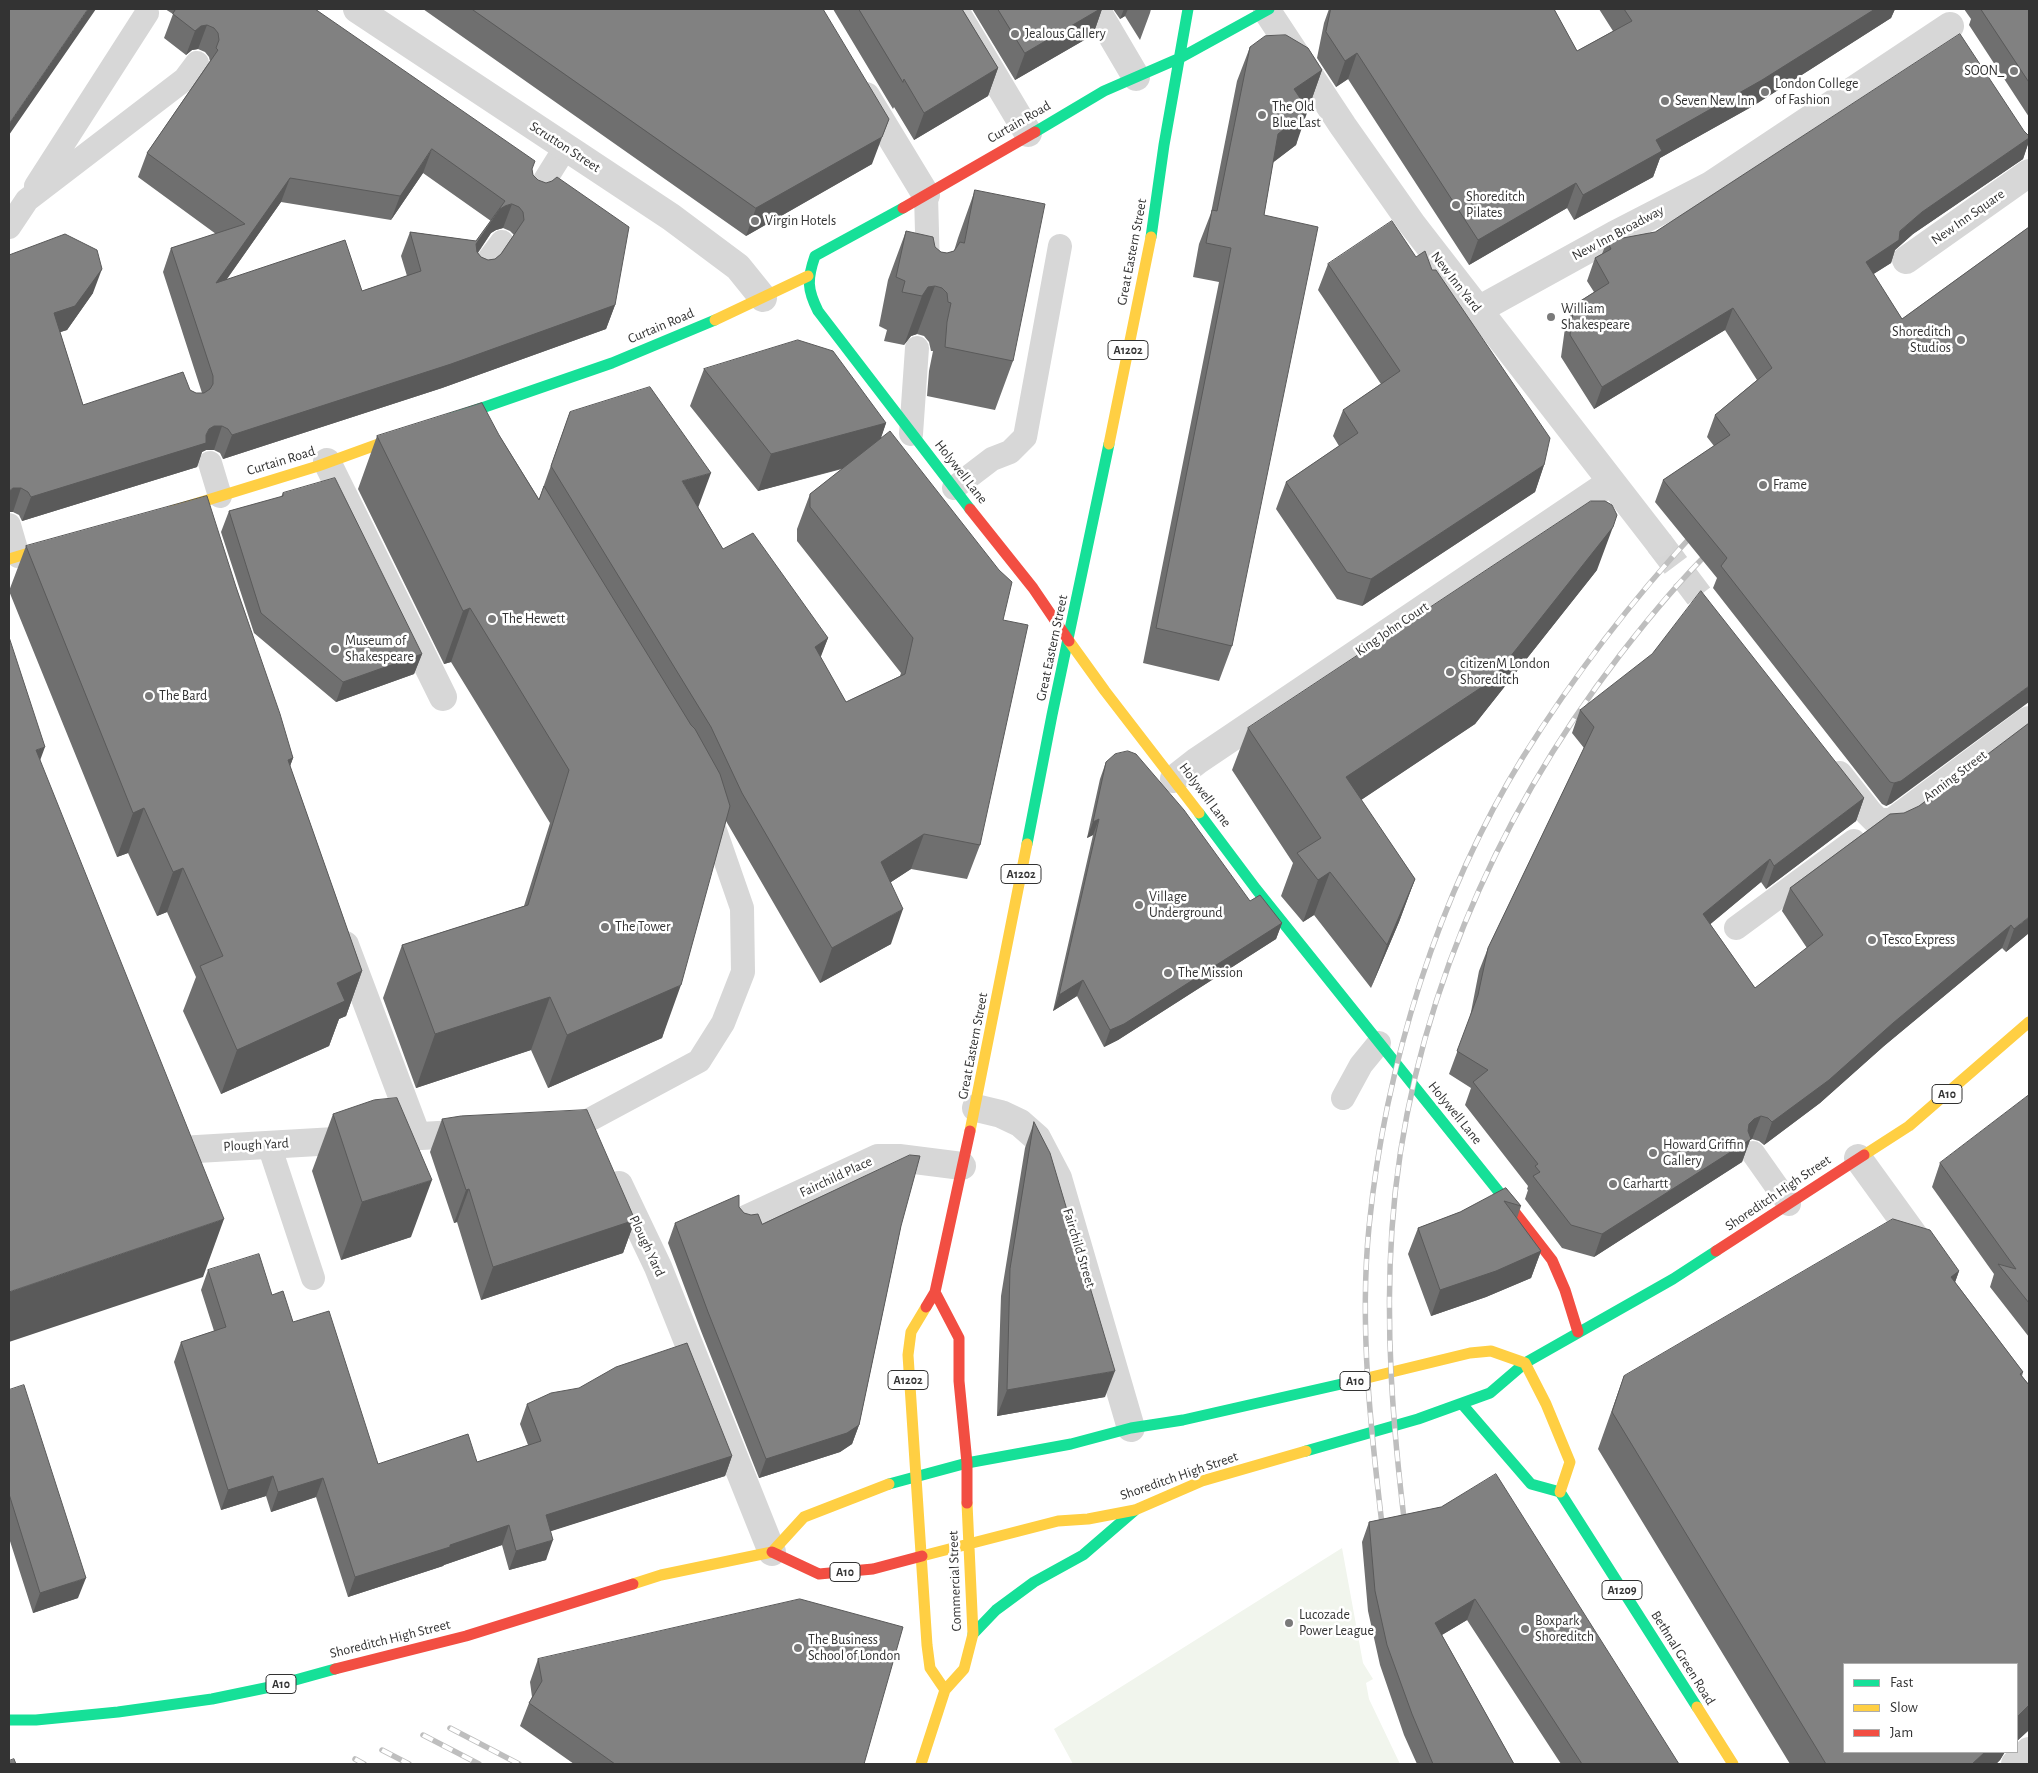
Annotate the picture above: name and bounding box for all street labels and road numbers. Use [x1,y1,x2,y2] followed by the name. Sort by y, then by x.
[984,97,1054,147] street label: Curtain Road
[526,118,604,176] street label: Scrutton Street
[1928,186,2008,248] street label: New Inn Square
[1113,197,1151,307] street label: Great Eastern Street
[1569,202,1667,264] street label: New Inn Broadway
[1427,248,1485,316] street label: New Inn Yard
[625,305,697,347] street label: Curtain Road
[1108,340,1148,360] road number: A1202
[931,437,991,507] street label: Holywell Lane
[245,443,317,479] street label: Curtain Road
[1033,593,1071,703] street label: Great Eastern Street
[1352,598,1432,660] street label: King John Court
[1920,747,1990,805] street label: Anning Street
[1175,759,1235,831] street label: Holywell Lane
[1001,864,1041,884] road number: A1202
[954,991,992,1101] street label: Great Eastern Street
[1424,1078,1486,1148] street label: Holywell Lane
[1932,1084,1962,1104] road number: A10
[223,1135,289,1155] street label: Plough Yard
[1722,1151,1834,1235] street label: Shoreditch High Street
[797,1153,875,1201] street label: Fairchild Place
[1059,1206,1099,1290] street label: Fairchild Street
[625,1213,669,1279] street label: Plough Yard
[888,1370,928,1390] road number: A1202
[1340,1372,1370,1390] road number: A10
[1118,1448,1240,1504] street label: Shoreditch High Street
[945,1530,965,1632] street label: Commercial Street
[830,1562,860,1581] road number: A10
[1602,1580,1642,1600] road number: A1209
[1647,1608,1719,1708] street label: Bethnal Green Road
[328,1616,452,1662] street label: Shoreditch High Street
[266,1675,296,1694] road number: A10

